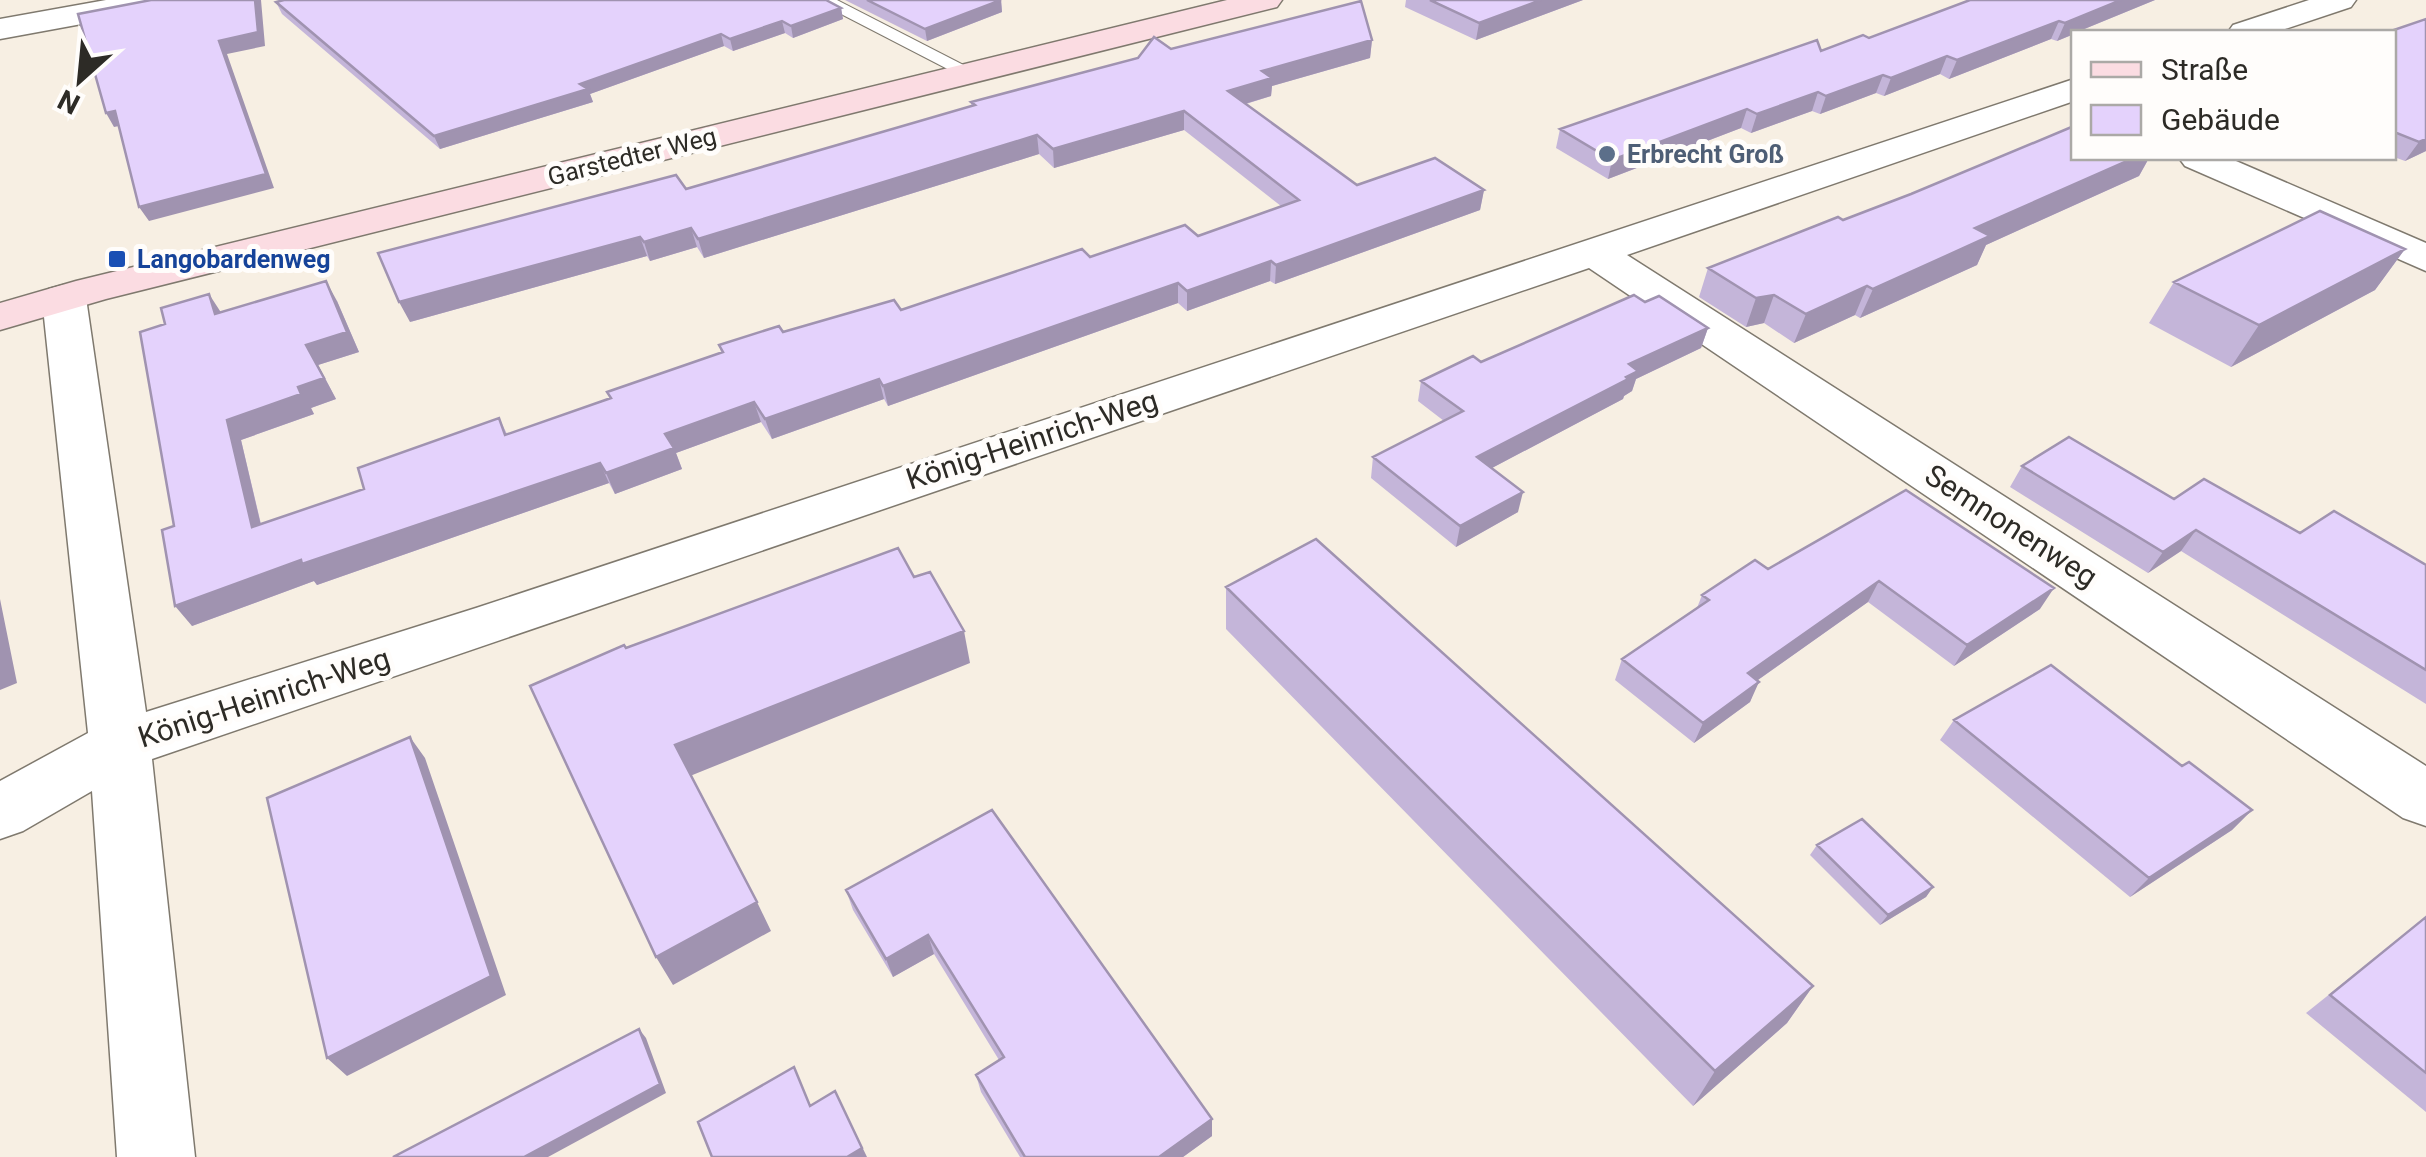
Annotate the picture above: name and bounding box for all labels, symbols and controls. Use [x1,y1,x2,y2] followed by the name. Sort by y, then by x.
[30,30,130,130] north arrow
[2071,30,2396,160] legend
[2161,52,2248,87] text: Straße
[53,83,85,121] text: N
[2161,102,2280,137] text: Gebäude
[545,122,719,191] street label: Garstedter Weg
[1627,140,1784,169] place label: Erbrecht Groß
[1596,143,1618,165] marker: Erbrecht Groß
[137,245,330,274] place label: Langobardenweg
[106,248,128,270] marker: Langobardenweg
[902,382,1162,497] street label: König-Heinrich-Weg
[1919,457,2104,594] street label: Semnonenweg
[134,640,394,755] street label: König-Heinrich-Weg

